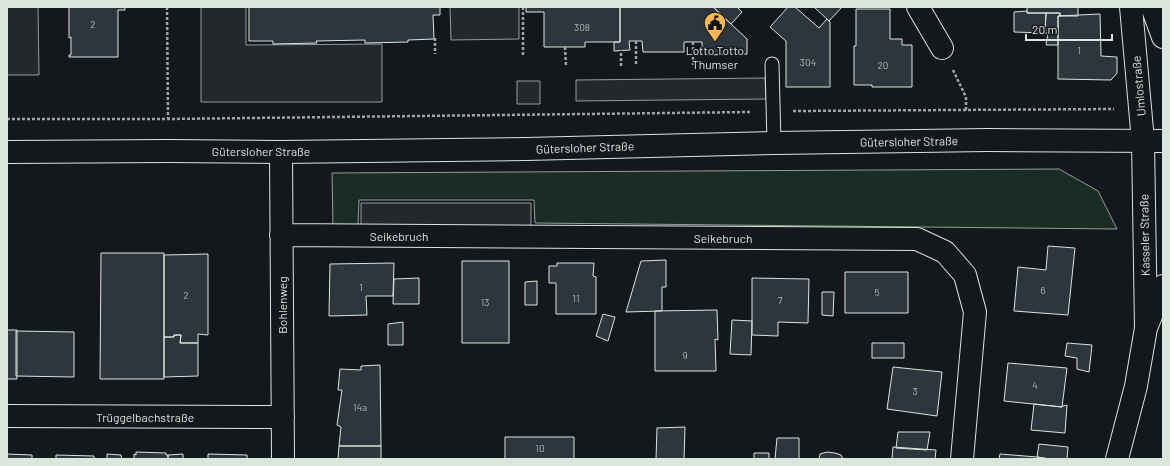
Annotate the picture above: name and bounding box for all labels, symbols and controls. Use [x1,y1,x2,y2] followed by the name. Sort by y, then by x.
[702,10,728,43] public building icon: Lotto Totto Thumser
[1026,16,1112,42] scale bar
[90,18,96,30] house number: 2
[574,21,590,33] house number: 308
[1032,22,1058,36] text: 20 m
[686,43,744,71] place label: Lotto Totto Thumser
[1077,44,1081,56] house number: 1
[1128,55,1148,117] street label: Umlostraße
[800,56,816,68] house number: 304
[877,59,889,71] house number: 20
[860,133,958,149] street label: Gütersloher Straße
[536,138,634,156] street label: Gütersloher Straße
[212,144,310,158] street label: Gütersloher Straße
[1136,194,1152,276] street label: Kasseler Straße
[370,229,428,243] street label: Seikebruch
[694,231,752,245] street label: Seikebruch
[275,276,289,334] street label: Bohlenweg
[359,281,363,293] house number: 1
[1040,284,1046,296] house number: 6
[874,286,880,298] house number: 5
[183,289,189,301] house number: 2
[572,292,580,304] house number: 11
[778,294,783,306] house number: 7
[481,296,489,308] house number: 13
[682,349,688,361] house number: 9
[1032,379,1038,391] house number: 4
[912,385,918,397] house number: 3
[353,401,367,413] house number: 14a
[96,410,194,424] street label: Trüggelbachstraße
[535,442,545,454] house number: 10

